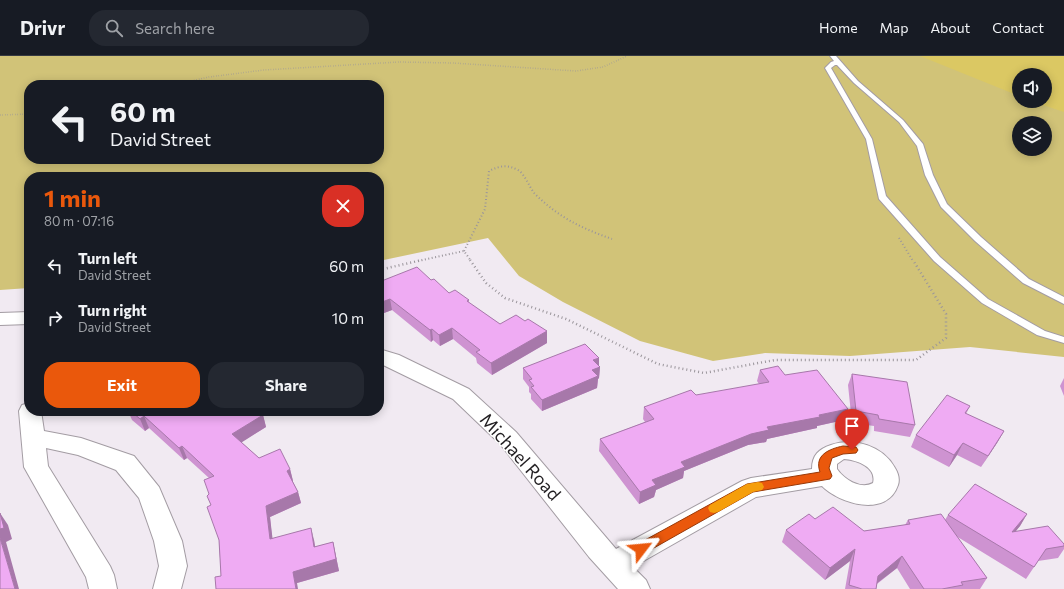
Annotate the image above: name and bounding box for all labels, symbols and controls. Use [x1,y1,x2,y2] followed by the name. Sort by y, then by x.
[89,10,369,46] search box
[20,16,65,39] text: Drivr
[103,17,125,39] icon: search
[135,19,215,37] text: Search here
[819,19,858,36] text: Home
[880,19,908,36] text: Map
[930,19,970,36] text: About
[992,19,1044,36] text: Contact
[1012,68,1052,156] map controls
[1012,68,1052,108] button: sound
[110,94,176,128] text: 60 m
[44,96,96,148] icon: left
[1012,116,1052,156] button: layers
[110,128,211,150] text: David Street
[44,183,101,212] text: 1 min
[322,185,364,227] button: close
[44,213,114,229] text: 80 m · 07:16
[78,249,137,267] text: Turn left
[44,255,66,277] icon: left
[329,257,364,275] text: 60 m
[78,267,151,283] text: David Street
[78,301,147,319] text: Turn right
[44,307,66,329] icon: right
[332,309,364,327] text: 10 m
[78,319,151,335] text: David Street
[44,362,200,408] button: Exit
[208,362,364,408] button: Share
[476,408,566,505] street label: Michael Road
[835,409,869,450] pin
[841,415,863,437] icon: arrive
[620,528,662,570] position arrow

